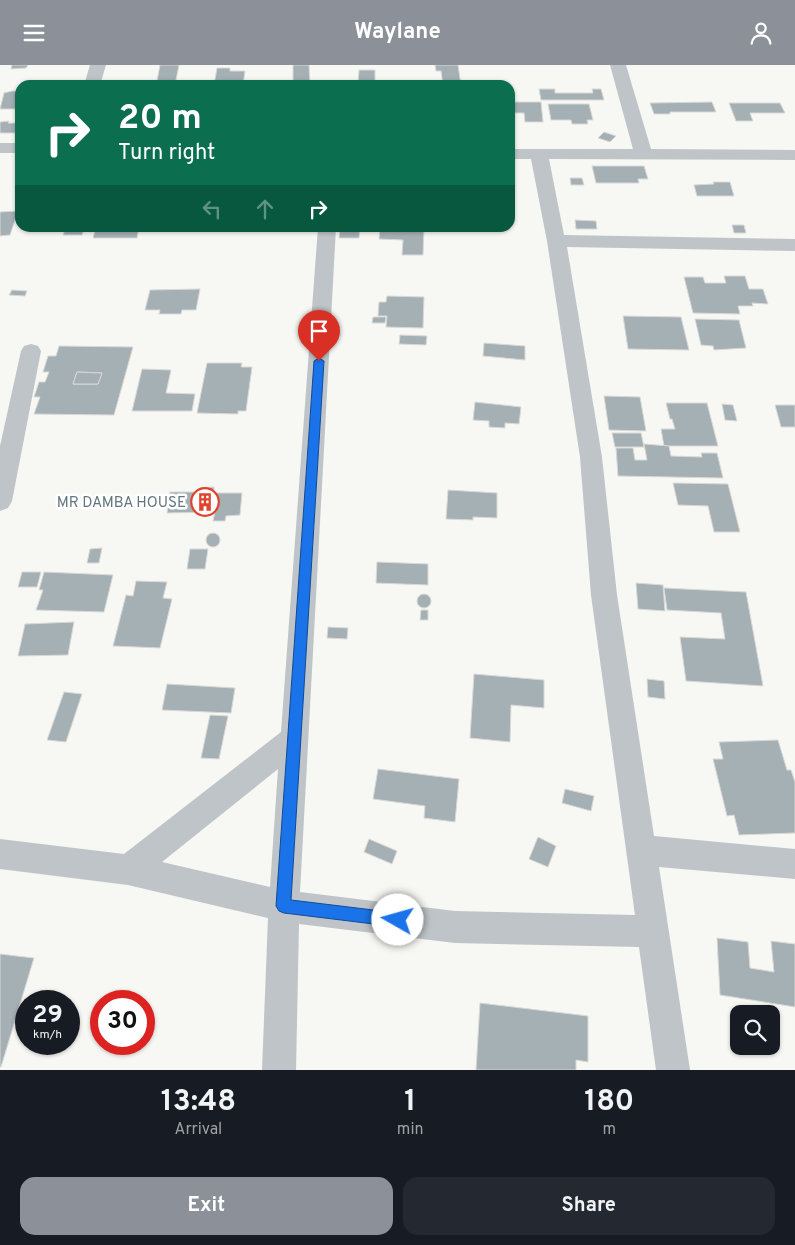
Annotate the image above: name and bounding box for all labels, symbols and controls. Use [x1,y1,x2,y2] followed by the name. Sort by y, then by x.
[20,19,48,47] icon: menu
[354,19,441,46] text: Waylane
[747,19,775,47] icon: person
[118,97,202,141] text: 20 m
[35,100,100,165] icon: right
[118,140,215,167] text: Turn right
[198,195,226,223] icon: left
[251,195,279,223] icon: ahead
[304,195,332,223] icon: right
[298,310,340,361] pin
[305,317,333,345] icon: arrive
[190,487,220,517] building icon: MR DAMBA HOUSE
[57,494,186,513] place label: MR DAMBA HOUSE
[371,893,423,945] position arrow
[90,990,155,1055] speed limit sign: 30
[32,1000,63,1032] text: 29
[730,1005,780,1055] map controls
[730,1005,780,1055] button: search
[33,1027,62,1043] text: km/h
[161,1084,236,1121] text: 13:48
[404,1084,416,1121] text: 1
[584,1084,634,1121] text: 180
[175,1120,222,1140] text: Arrival
[397,1120,423,1140] text: min
[602,1120,616,1140] text: m
[20,1177,393,1235] button: Exit
[403,1177,775,1235] button: Share

